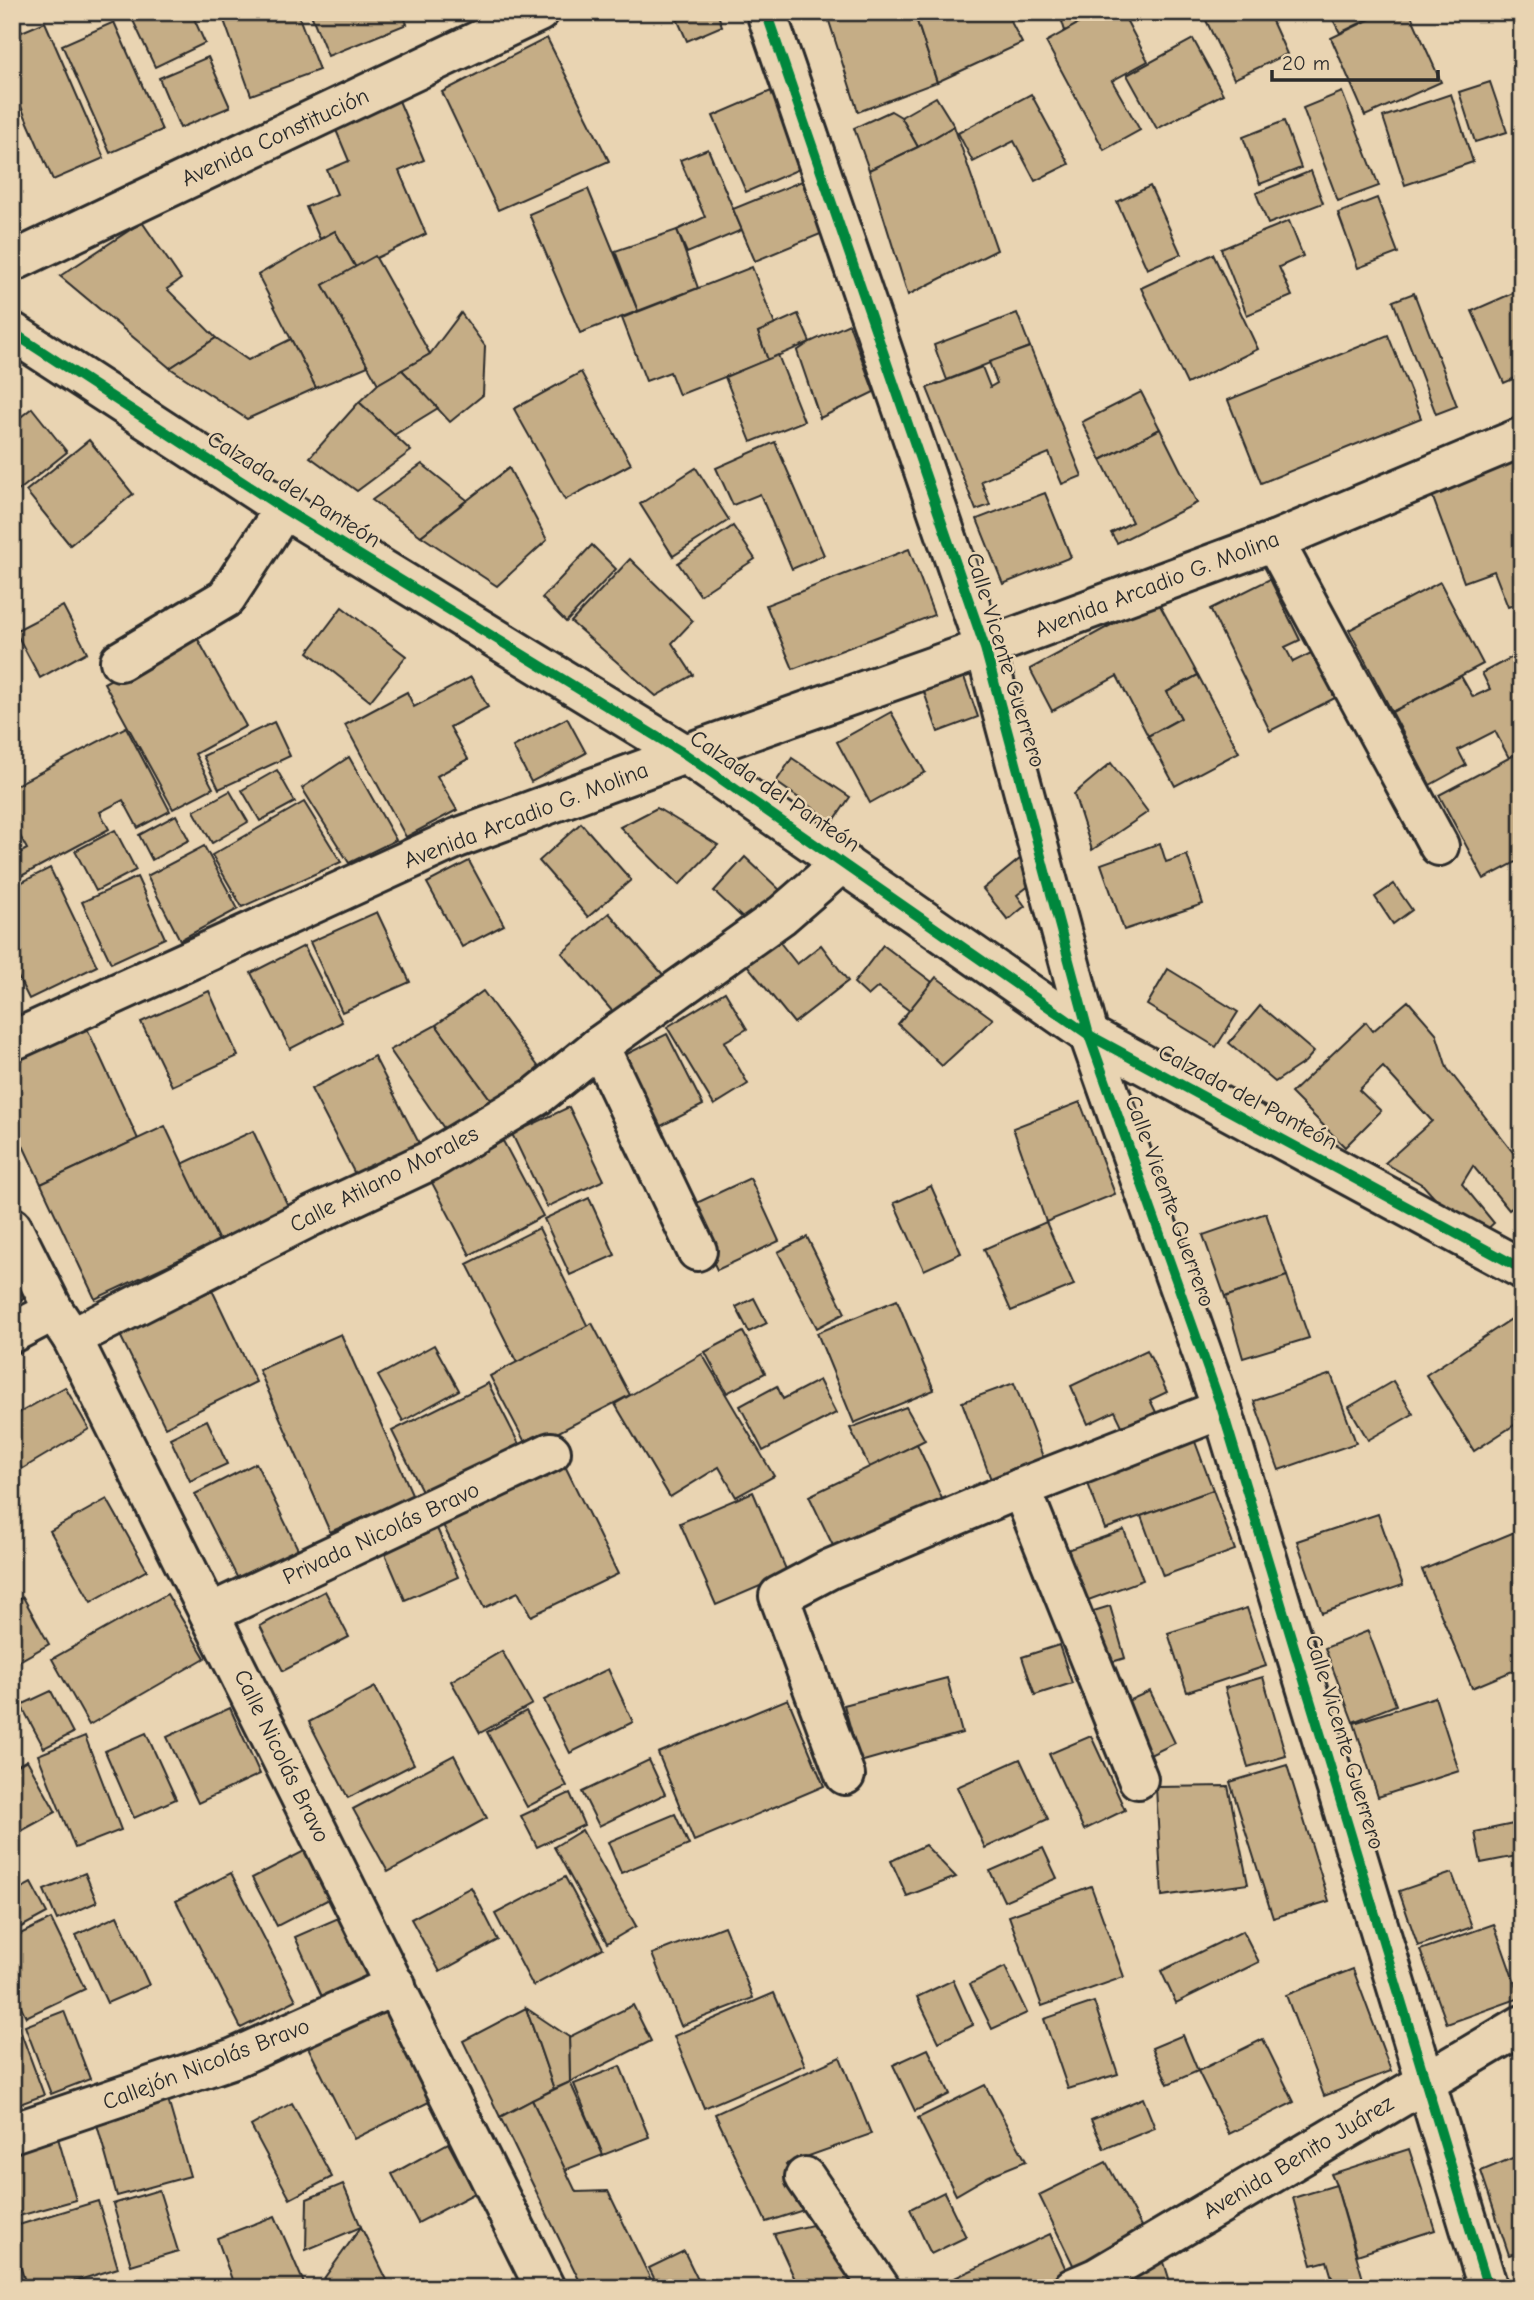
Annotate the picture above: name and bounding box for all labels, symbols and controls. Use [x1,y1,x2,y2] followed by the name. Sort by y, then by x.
[1272,38,1438,82] scale bar
[1282,51,1330,75] text: 20 m
[177,82,373,192] street label: Avenida Constitución
[202,425,386,553] street label: Calzada del Panteón
[1031,525,1283,643] street label: Avenida Arcadio G. Molina
[960,549,1052,771] street label: Calle Vicente Guerrero
[685,724,865,858] street label: Calzada del Panteón
[400,756,652,874] street label: Avenida Arcadio G. Molina
[1154,1038,1342,1156] street label: Calzada del Panteón
[1119,1091,1221,1311] street label: Calle Vicente Guerrero
[285,1120,483,1238] street label: Calle Atilano Morales
[278,1476,484,1590] street label: Privada Nicolás Bravo
[1299,1631,1391,1853] street label: Calle Vicente Guerrero
[228,1665,336,1847] street label: Calle Nicolás Bravo
[99,2012,313,2116] street label: Callejón Nicolás Bravo
[1198,2089,1398,2225] street label: Avenida Benito Juárez

